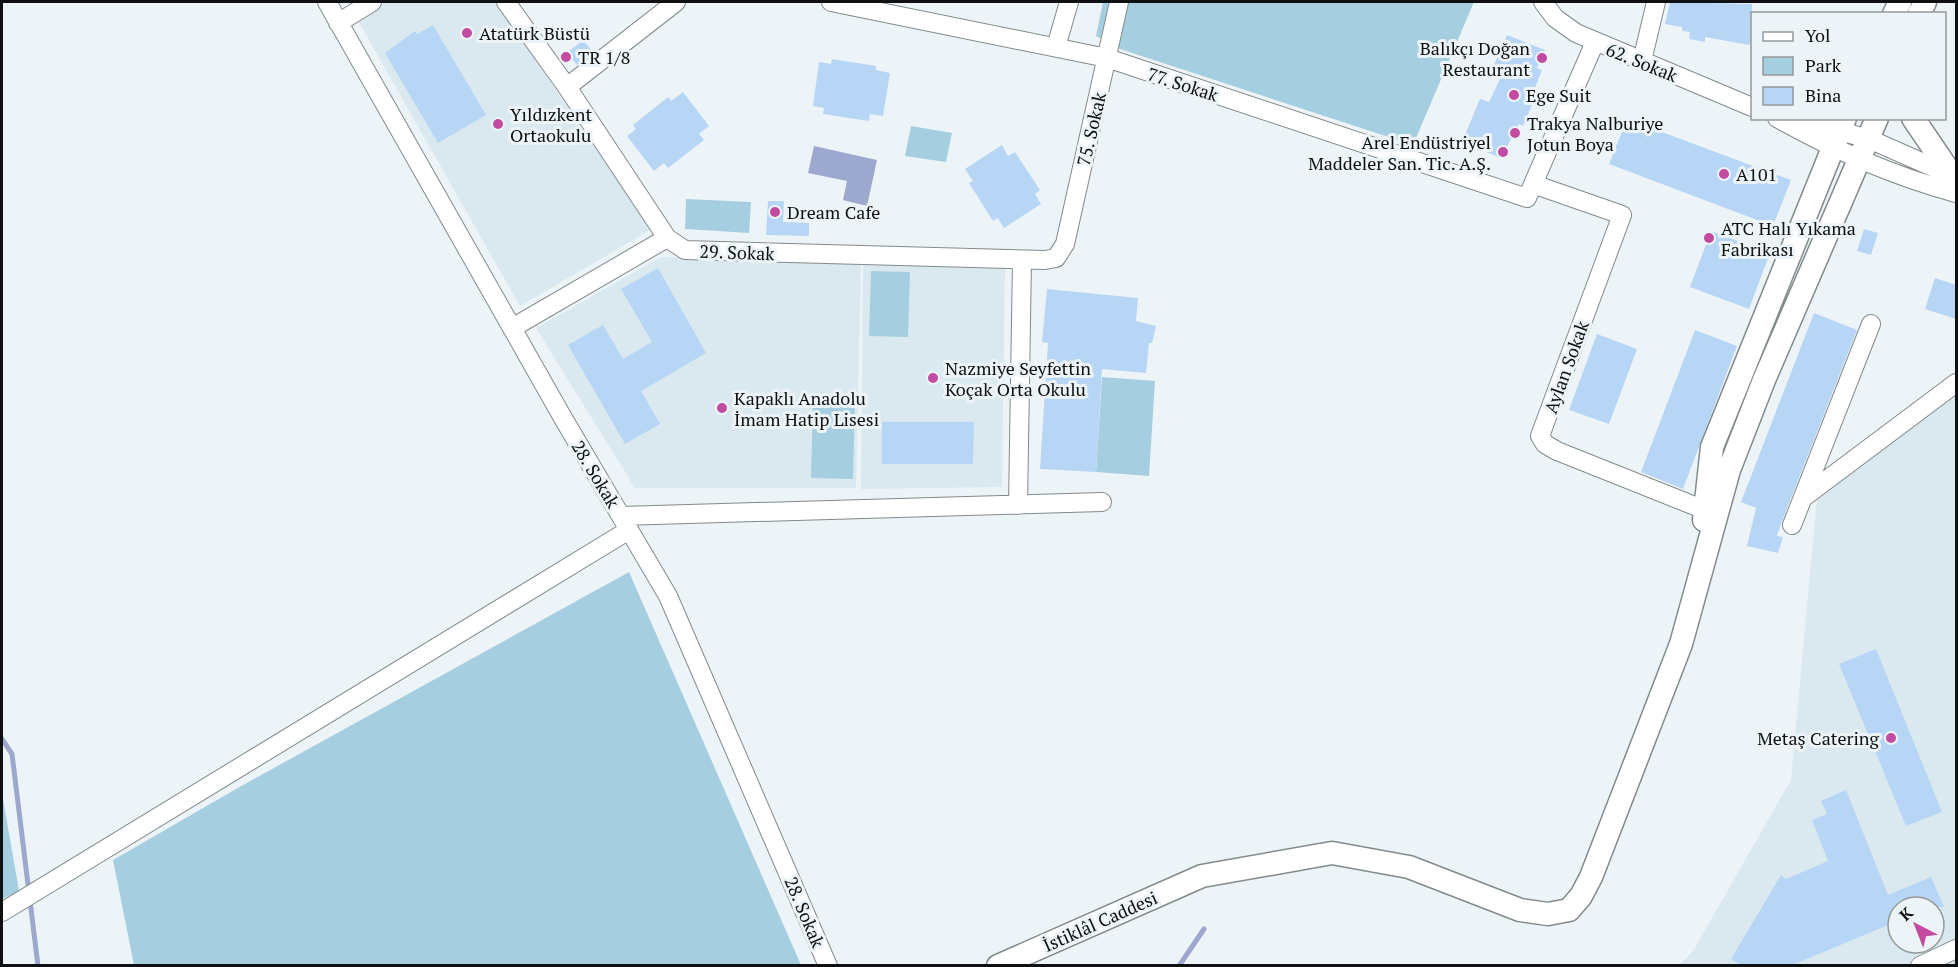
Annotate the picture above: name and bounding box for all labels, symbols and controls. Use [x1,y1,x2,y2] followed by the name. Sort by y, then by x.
[1751,12,1946,120] legend
[479,21,590,45] place label: Atatürk Büstü
[1805,23,1830,47] text: Yol
[460,26,474,40] marker: Atatürk Büstü
[1420,36,1530,81] place label: Balıkçı Doğan Restaurant
[1603,37,1682,87] street label: 62. Sokak
[578,45,630,69] place label: TR 1/8
[559,50,573,64] marker: TR 1/8
[1535,51,1549,65] marker: Balıkçı Doğan Restaurant
[1805,53,1842,77] text: Park
[1144,61,1222,107] street label: 77. Sokak
[1526,83,1592,107] place label: Ege Suit
[1805,83,1841,107] text: Bina
[1507,88,1521,102] marker: Ege Suit
[1071,89,1111,168] street label: 75. Sokak
[510,102,592,147] place label: Yıldızkent Ortaokulu
[1527,111,1663,156] place label: Trakya Nalburiye Jotun Boya
[491,117,505,131] marker: Yıldızkent Ortaokulu
[1508,126,1522,140] marker: Trakya Nalburiye Jotun Boya
[1308,130,1491,175] place label: Arel Endüstriyel Maddeler San. Tic. A.Ş.
[1496,145,1510,159] marker: Arel Endüstriyel Maddeler San. Tic. A.Ş.
[1736,162,1777,186] place label: A101
[1717,167,1731,181] marker: A101
[787,200,880,224] place label: Dream Cafe
[768,205,782,219] marker: Dream Cafe
[1721,216,1856,261] place label: ATC Halı Yıkama Fabrikası
[1702,231,1716,245] marker: ATC Halı Yıkama Fabrikası
[699,239,776,265] street label: 29. Sokak
[1538,317,1594,417] street label: Aylan Sokak
[945,356,1091,401] place label: Nazmiye Seyfettin Koçak Orta Okulu
[926,371,940,385] marker: Nazmiye Seyfettin Koçak Orta Okulu
[734,386,879,431] place label: Kapaklı Anadolu İmam Hatip Lisesi
[715,401,729,415] marker: Kapaklı Anadolu İmam Hatip Lisesi
[566,436,626,513] street label: 28. Sokak
[1757,726,1880,750] place label: Metaş Catering
[1884,731,1898,745] marker: Metaş Catering
[779,873,831,952] street label: 28. Sokak
[1039,885,1161,957] street label: İstiklâl Caddesi
[1886,895,1946,955] north arrow
[1894,901,1918,926] text: K

